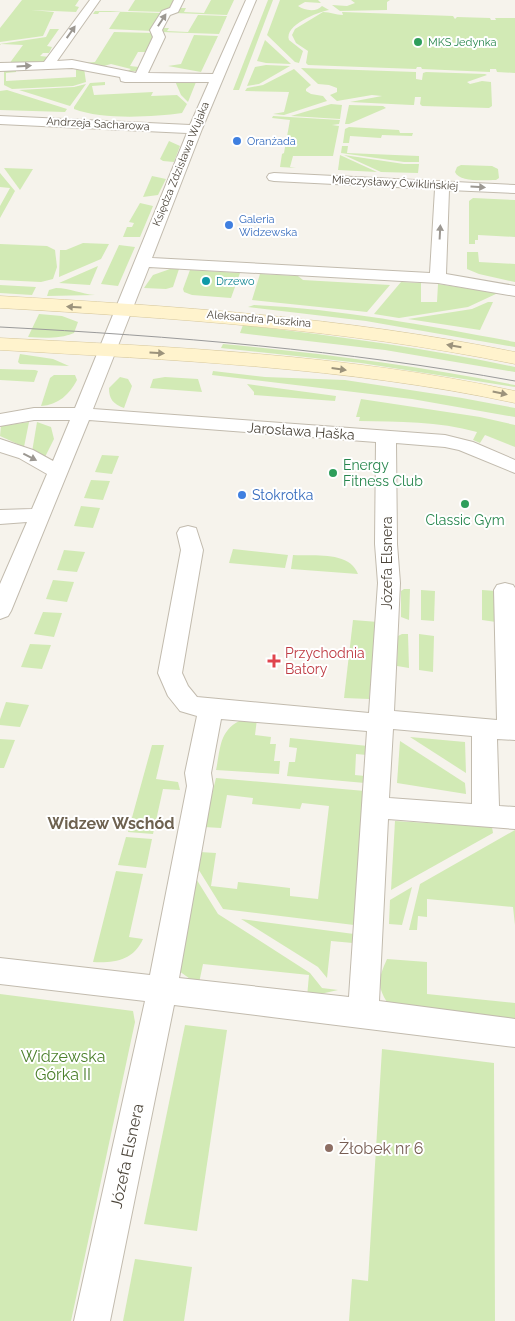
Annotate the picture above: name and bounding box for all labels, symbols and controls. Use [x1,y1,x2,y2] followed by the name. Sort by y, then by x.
[157,14,166,27] one-way arrow
[66,25,76,39] one-way arrow
[412,36,424,48] marker: MKS Jedynka
[428,36,497,49] place label: MKS Jedynka
[16,62,32,70] one-way arrow
[150,100,212,228] street label: Księdza Zdzisława Wujaka
[46,115,150,133] street label: Andrzeja Sacharowa
[231,135,243,147] marker: Oranżada
[247,135,296,148] place label: Oranżada
[331,172,459,193] street label: Mieczysławy Ćwiklińskiej
[471,183,487,191] one-way arrow
[239,213,297,239] place label: Galeria Widzewska
[223,219,235,231] marker: Galeria Widzewska
[436,223,444,239] one-way arrow
[200,275,212,287] marker: Drzewo
[216,275,255,288] place label: Drzewo
[66,302,82,310] one-way arrow
[206,308,312,330] street label: Aleksandra Puszkina
[446,341,462,349] one-way arrow
[150,349,166,357] one-way arrow
[332,366,348,374] one-way arrow
[493,390,509,398] one-way arrow
[247,419,355,443] street label: Jarosława Haška
[22,452,37,461] one-way arrow
[343,457,423,489] place label: Energy Fitness Club
[327,467,339,479] marker: Energy Fitness Club
[252,487,313,503] place label: Stokrotka
[236,489,248,501] marker: Stokrotka
[459,498,471,510] marker: Classic Gym
[425,512,505,528] place label: Classic Gym
[379,516,395,610] street label: Józefa Elsnera
[285,645,365,677] place label: Przychodnia Batory
[267,654,281,668] marker: Przychodnia Batory
[47,814,175,833] district label: Widzew Wschód
[21,1047,105,1084] park label: Widzewska Górka II
[107,1102,147,1210] street label: Józefa Elsnera
[339,1138,423,1158] place label: Żłobek nr 6
[323,1142,335,1154] marker: Żłobek nr 6

